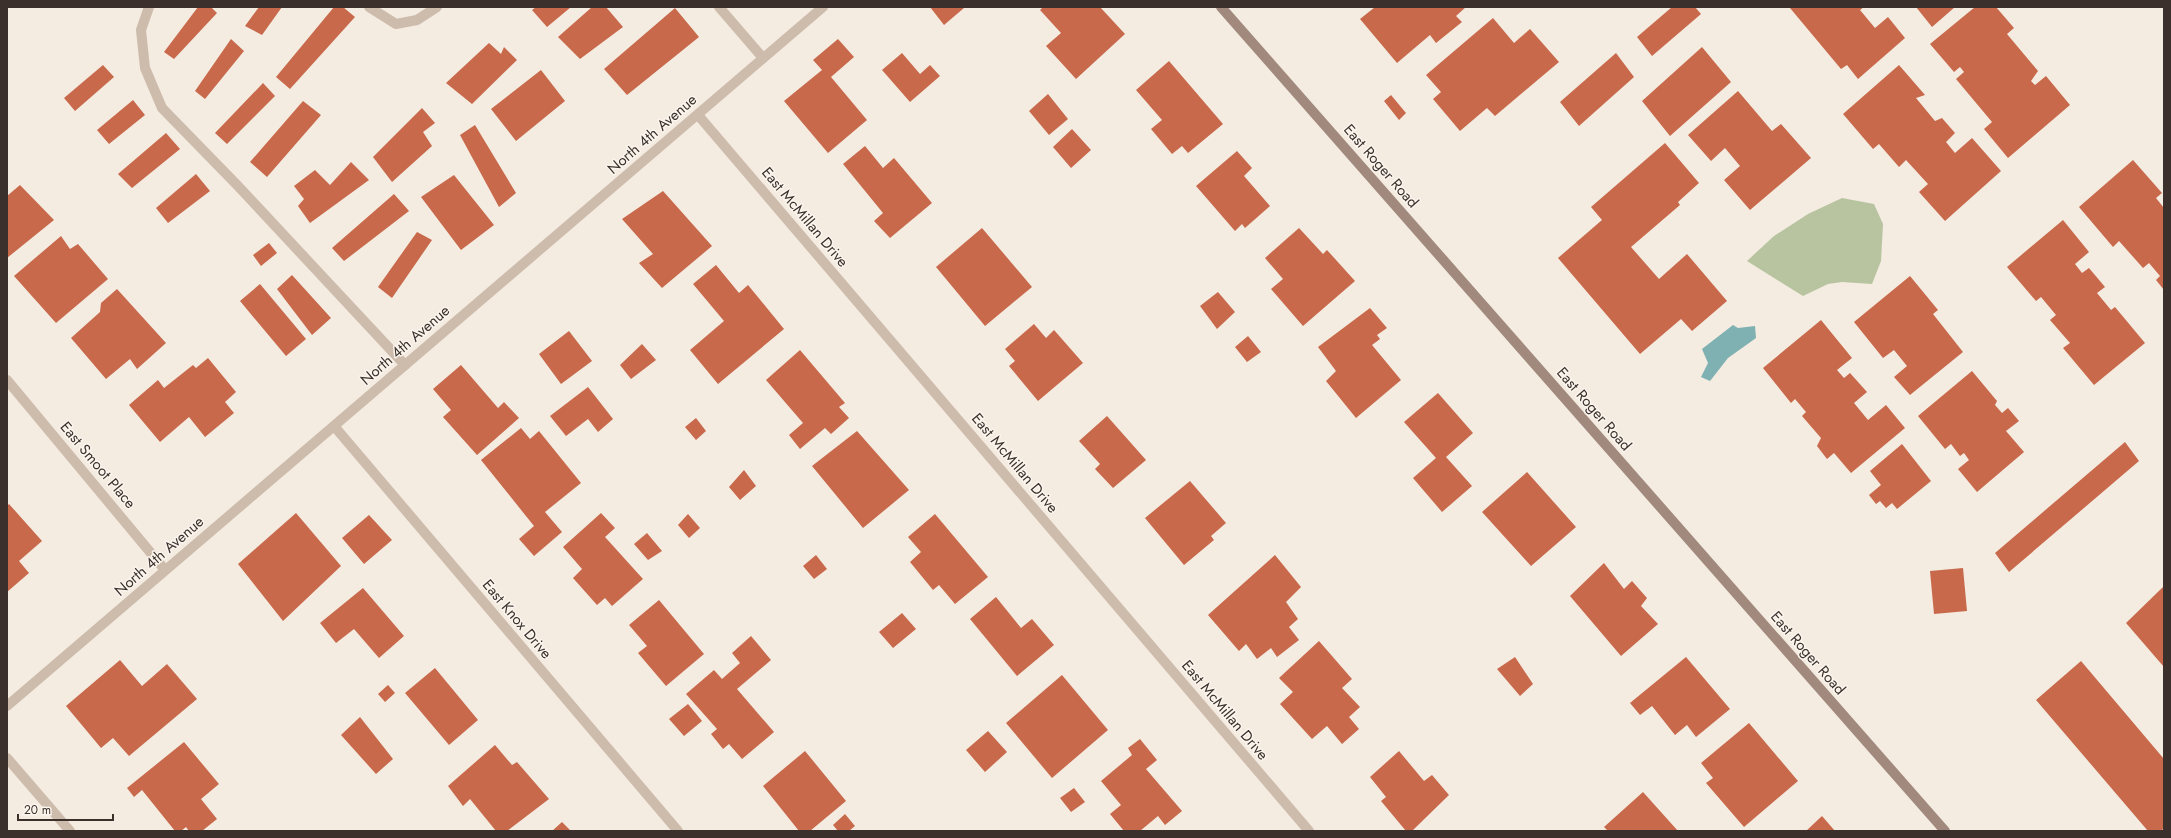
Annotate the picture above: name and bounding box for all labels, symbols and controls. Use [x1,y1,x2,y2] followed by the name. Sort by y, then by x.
[602,89,702,179] street label: North 4th Avenue
[1338,119,1424,213] street label: East Roger Road
[756,162,854,272] street label: East McMillan Drive
[355,300,455,390] street label: North 4th Avenue
[1551,362,1637,456] street label: East Roger Road
[966,408,1064,518] street label: East McMillan Drive
[55,417,141,514] street label: East Smoot Place
[109,511,209,601] street label: North 4th Avenue
[477,574,557,664] street label: East Knox Drive
[1765,606,1851,700] street label: East Roger Road
[1176,655,1274,765] street label: East McMillan Drive
[18,796,113,822] scale bar
[24,801,51,819] text: 20 m

